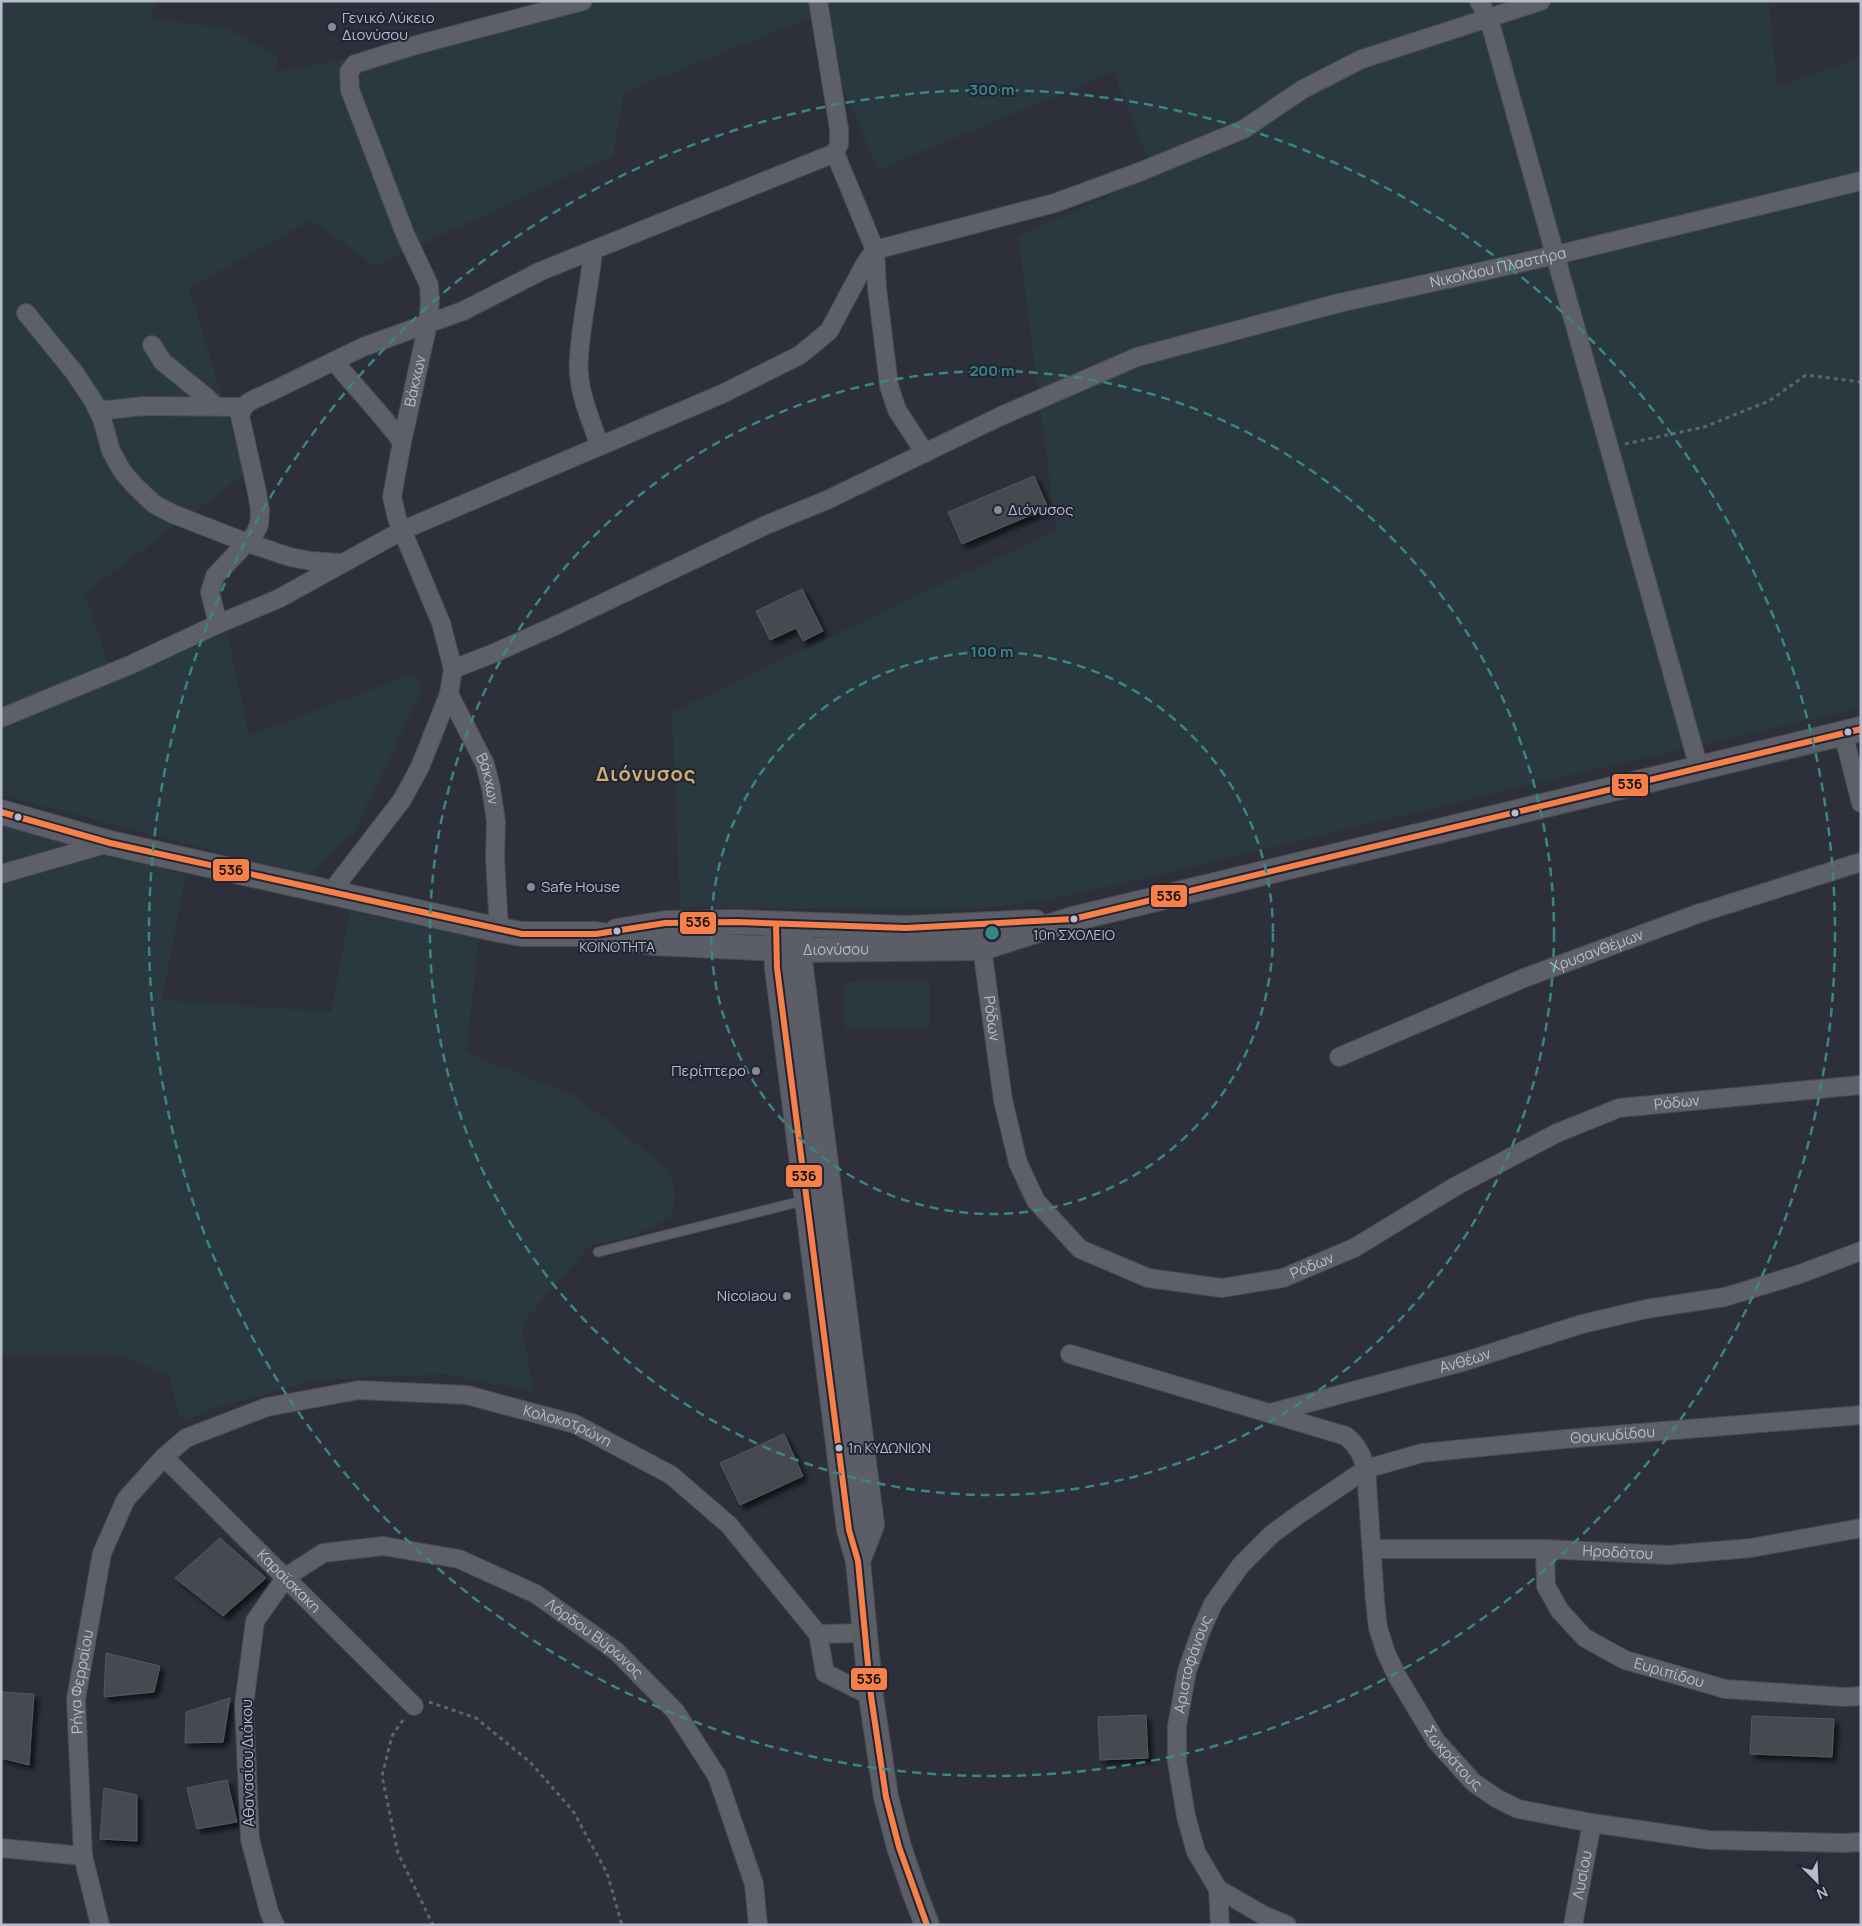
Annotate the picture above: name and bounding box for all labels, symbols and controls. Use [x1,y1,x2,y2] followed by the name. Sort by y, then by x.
[342,7,435,45] place label: Γενικό Λύκειο Διονύσου
[326,21,338,33] marker: Γενικό Λύκειο Διονύσου
[970,79,1014,100] text: 300 m
[1428,242,1568,293] street label: Νικολάου Πλαστήρα
[399,353,431,409] street label: Βάκχων
[969,360,1015,381] text: 200 m
[1008,499,1074,520] place label: Διόνυσος
[992,504,1004,516] marker: Διόνυσος
[971,641,1013,662] text: 100 m
[1843,727,1853,737] unlabelled marker
[471,749,504,806] street label: Βάκχων
[596,760,696,787] district label: Διόνυσος
[1611,773,1649,797] line badge: 536
[1617,774,1643,793] text: 536
[1510,808,1520,818] unlabelled marker
[13,812,23,822] unlabelled marker
[212,858,250,882] line badge: 536
[218,860,244,879] text: 536
[541,876,620,897] place label: Safe House
[525,881,537,893] marker: Safe House
[1150,884,1188,908] line badge: 536
[1156,886,1182,905] text: 536
[679,911,717,935] line badge: 536
[685,912,711,931] text: 536
[1069,914,1079,924] marker: 10η ΣΧΟΛΕΙΟ
[983,924,1001,942] centre of rings
[1547,924,1647,977] street label: Χρυσανθέμων
[1033,925,1115,944] place label: 10η ΣΧΟΛΕΙΟ
[612,926,622,936] marker: ΚΟΙΝΟΤΗΤΑ
[579,937,655,956] place label: ΚΟΙΝΟΤΗΤΑ
[803,938,869,960] street label: Διονύσου
[979,994,1006,1043] street label: Ρόδων
[671,1060,746,1081] place label: Περίπτερο
[750,1065,762,1077] marker: Περίπτερο
[1653,1089,1701,1115] street label: Ρόδων
[785,1164,823,1188] line badge: 536
[791,1166,817,1185] text: 536
[1287,1247,1337,1284] street label: Ρόδων
[717,1285,777,1306] place label: Nicolaou
[781,1290,793,1302] marker: Nicolaou
[1437,1343,1494,1378] street label: Ανθέων
[521,1400,616,1452] street label: Κολοκοτρώνη
[1570,1421,1656,1449] street label: Θουκυδίδου
[848,1438,931,1457] place label: 1η ΚΥΔΩΝΙΩΝ
[834,1443,844,1453] marker: 1η ΚΥΔΩΝΙΩΝ
[1582,1540,1654,1564] street label: Ηροδότου
[253,1544,326,1617] street label: Καραϊσκακη
[541,1593,648,1683] street label: Λόρδου Βύρωνος
[1168,1612,1217,1715] street label: Αριστοφάνους
[65,1628,98,1734] street label: Ρήγα Φερραίου
[1632,1652,1707,1692] street label: Ευριπίδου
[850,1667,888,1691] line badge: 536
[856,1669,882,1688] text: 536
[236,1699,259,1827] street label: Αθανασίου Διάκου
[1419,1721,1486,1795] street label: Σωκράτους
[1567,1849,1597,1901] street label: Λυσίου
[1792,1856,1842,1906] north arrow
[1814,1883,1831,1904] text: N

